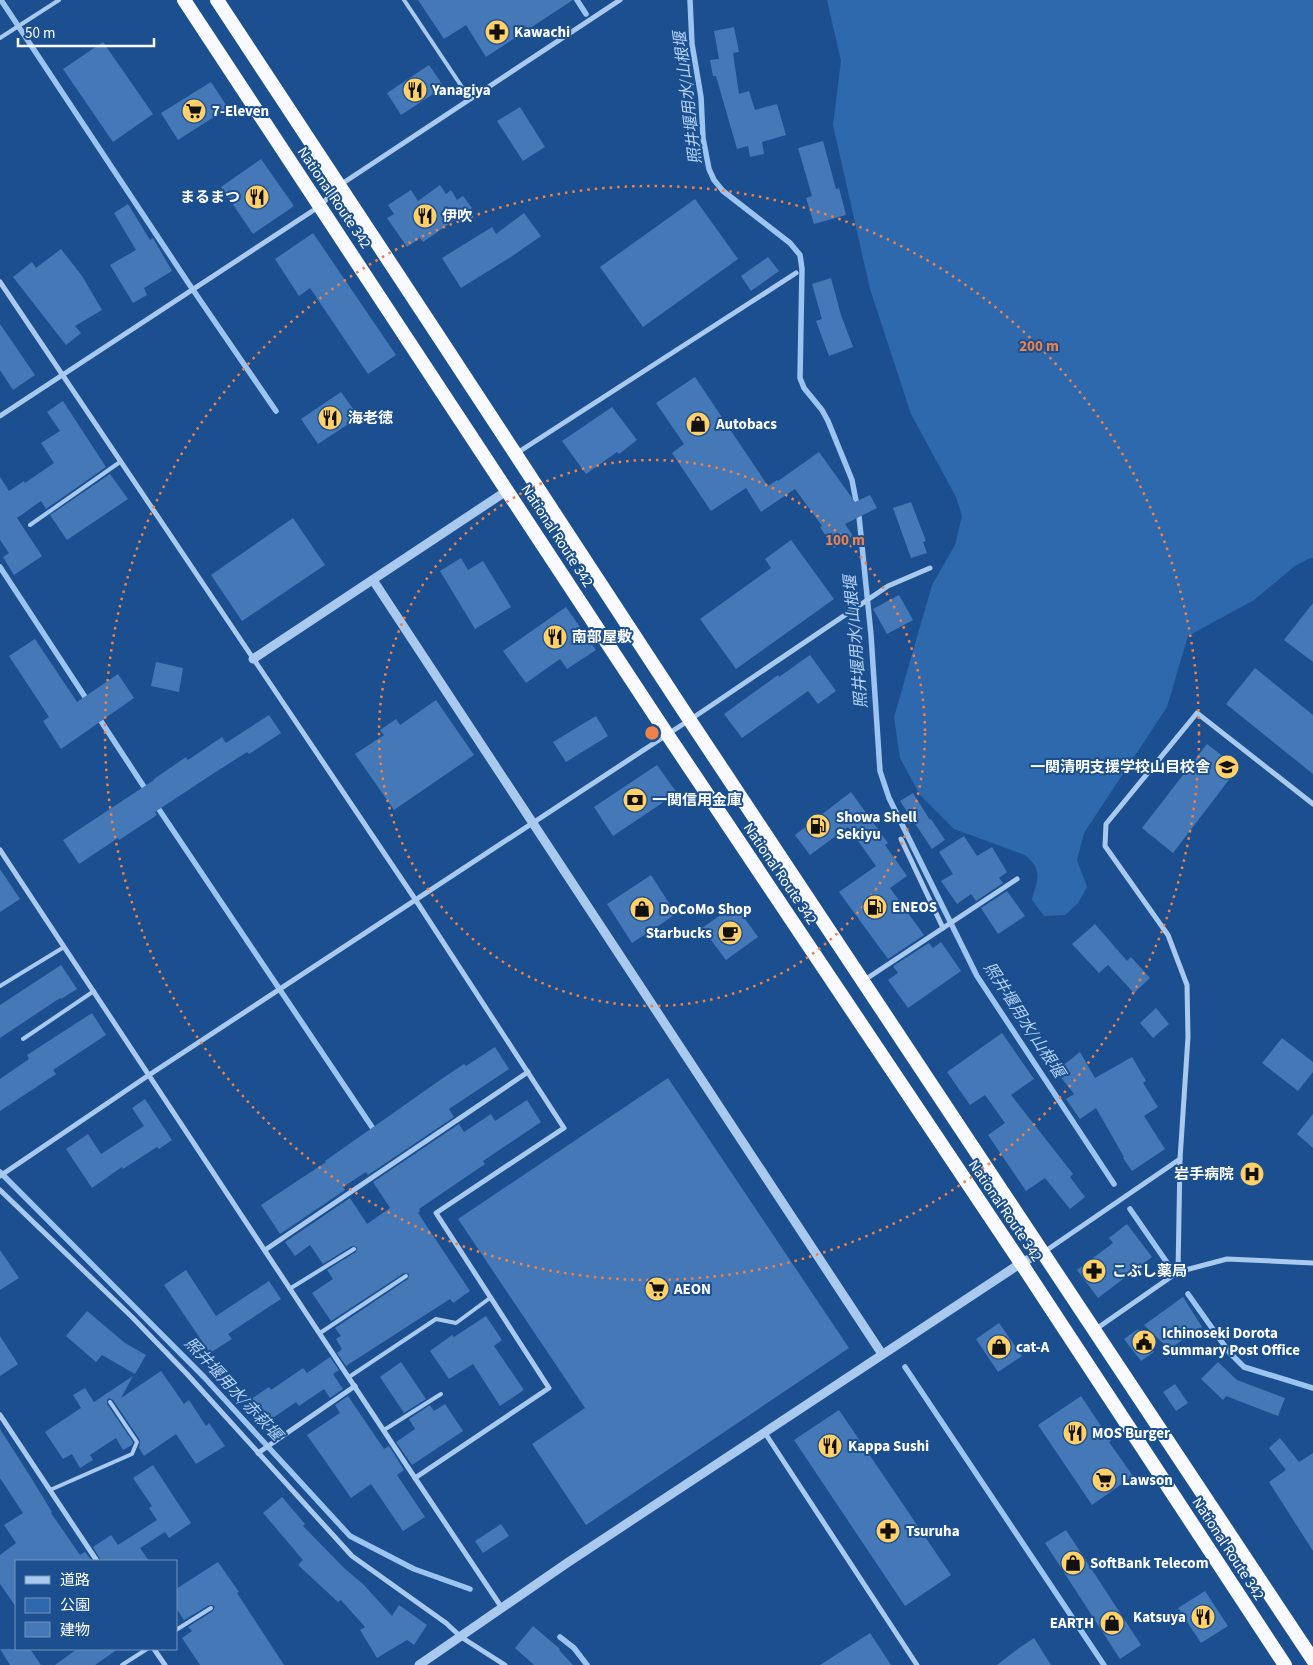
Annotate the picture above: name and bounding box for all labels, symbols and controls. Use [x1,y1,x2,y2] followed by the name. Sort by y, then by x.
[18,15,154,47] scale bar
[484,19,510,45] pharmacy icon: Kawachi
[514,22,570,43] place label: Kawachi
[25,23,55,44] text: 50 m
[669,27,707,166] water label: 照井堰用水/山根堰
[402,77,428,103] restaurant icon: Yanagiya
[431,80,491,101] place label: Yanagiya
[181,98,207,124] supermarket icon: 7-Eleven
[212,101,269,122] place label: 7-Eleven
[292,143,376,253] street label: National Route 342
[244,184,270,210] restaurant icon: まるまつ
[180,187,240,208] place label: まるまつ
[412,203,438,229] restaurant icon: 伊吹
[442,206,472,227] place label: 伊吹
[1019,336,1059,357] text: 200 m
[317,405,343,431] restaurant icon: 海老徳
[348,408,393,429] place label: 海老徳
[685,411,711,437] shop icon: Autobacs
[715,414,777,435] place label: Autobacs
[516,480,598,592] street label: National Route 342
[825,530,865,551] text: 100 m
[839,572,873,709] water label: 照井堰用水/山根堰
[542,624,568,650] restaurant icon: 南部屋敷
[572,627,632,648] place label: 南部屋敷
[643,724,661,742] centre of rings
[1214,754,1240,780] school or university icon: 一関清明支援学校山目校舎
[1030,757,1211,778] place label: 一関清明支援学校山目校舎
[622,787,648,813] bank icon: 一関信用金庫
[652,790,742,811] place label: 一関信用金庫
[836,807,917,845] place label: Showa Shell Sekiyu
[805,813,831,839] fuel station icon: Showa Shell Sekiyu
[738,819,822,929] street label: National Route 342
[862,894,888,920] fuel station icon: ENEOS
[629,896,655,922] shop icon: DoCoMo Shop
[892,897,937,918] place label: ENEOS
[660,899,752,920] place label: DoCoMo Shop
[717,920,743,946] cafe icon: Starbucks
[646,923,712,944] place label: Starbucks
[978,958,1071,1084] water label: 照井堰用水/山根堰
[963,1156,1047,1266] street label: National Route 342
[1239,1161,1265,1187] hospital icon: 岩手病院
[1174,1164,1234,1185] place label: 岩手病院
[1081,1258,1107,1284] pharmacy icon: こぶし薬局
[1112,1261,1187,1282] place label: こぶし薬局
[644,1276,670,1302] supermarket icon: AEON
[673,1279,711,1300] place label: AEON
[1162,1323,1300,1361] place label: Ichinoseki Dorota Summary Post Office
[1131,1329,1157,1355] public building icon: Ichinoseki Dorota Summary Post Office
[179,1333,289,1447] water label: 照井堰用水/赤萩堰
[986,1334,1012,1360] shop icon: cat-A
[1016,1337,1050,1358] place label: cat-A
[1062,1420,1088,1446] restaurant icon: MOS Burger
[1092,1423,1170,1444] place label: MOS Burger
[817,1433,843,1459] restaurant icon: Kappa Sushi
[848,1436,929,1457] place label: Kappa Sushi
[1091,1467,1117,1493] supermarket icon: Lawson
[1122,1470,1173,1491] place label: Lawson
[1187,1493,1269,1605] street label: National Route 342
[875,1518,901,1544] pharmacy icon: Tsuruha
[906,1521,960,1542] place label: Tsuruha
[1060,1550,1086,1576] shop icon: SoftBank Telecom
[1090,1553,1209,1574] place label: SoftBank Telecom
[15,1560,178,1650] legend
[60,1570,90,1591] text: 道路
[60,1595,90,1616] text: 公園
[1190,1604,1216,1630] restaurant icon: Katsuya
[1133,1607,1186,1628] place label: Katsuya
[1099,1610,1125,1636] shop icon: EARTH
[1050,1613,1094,1634] place label: EARTH
[60,1620,90,1641] text: 建物

